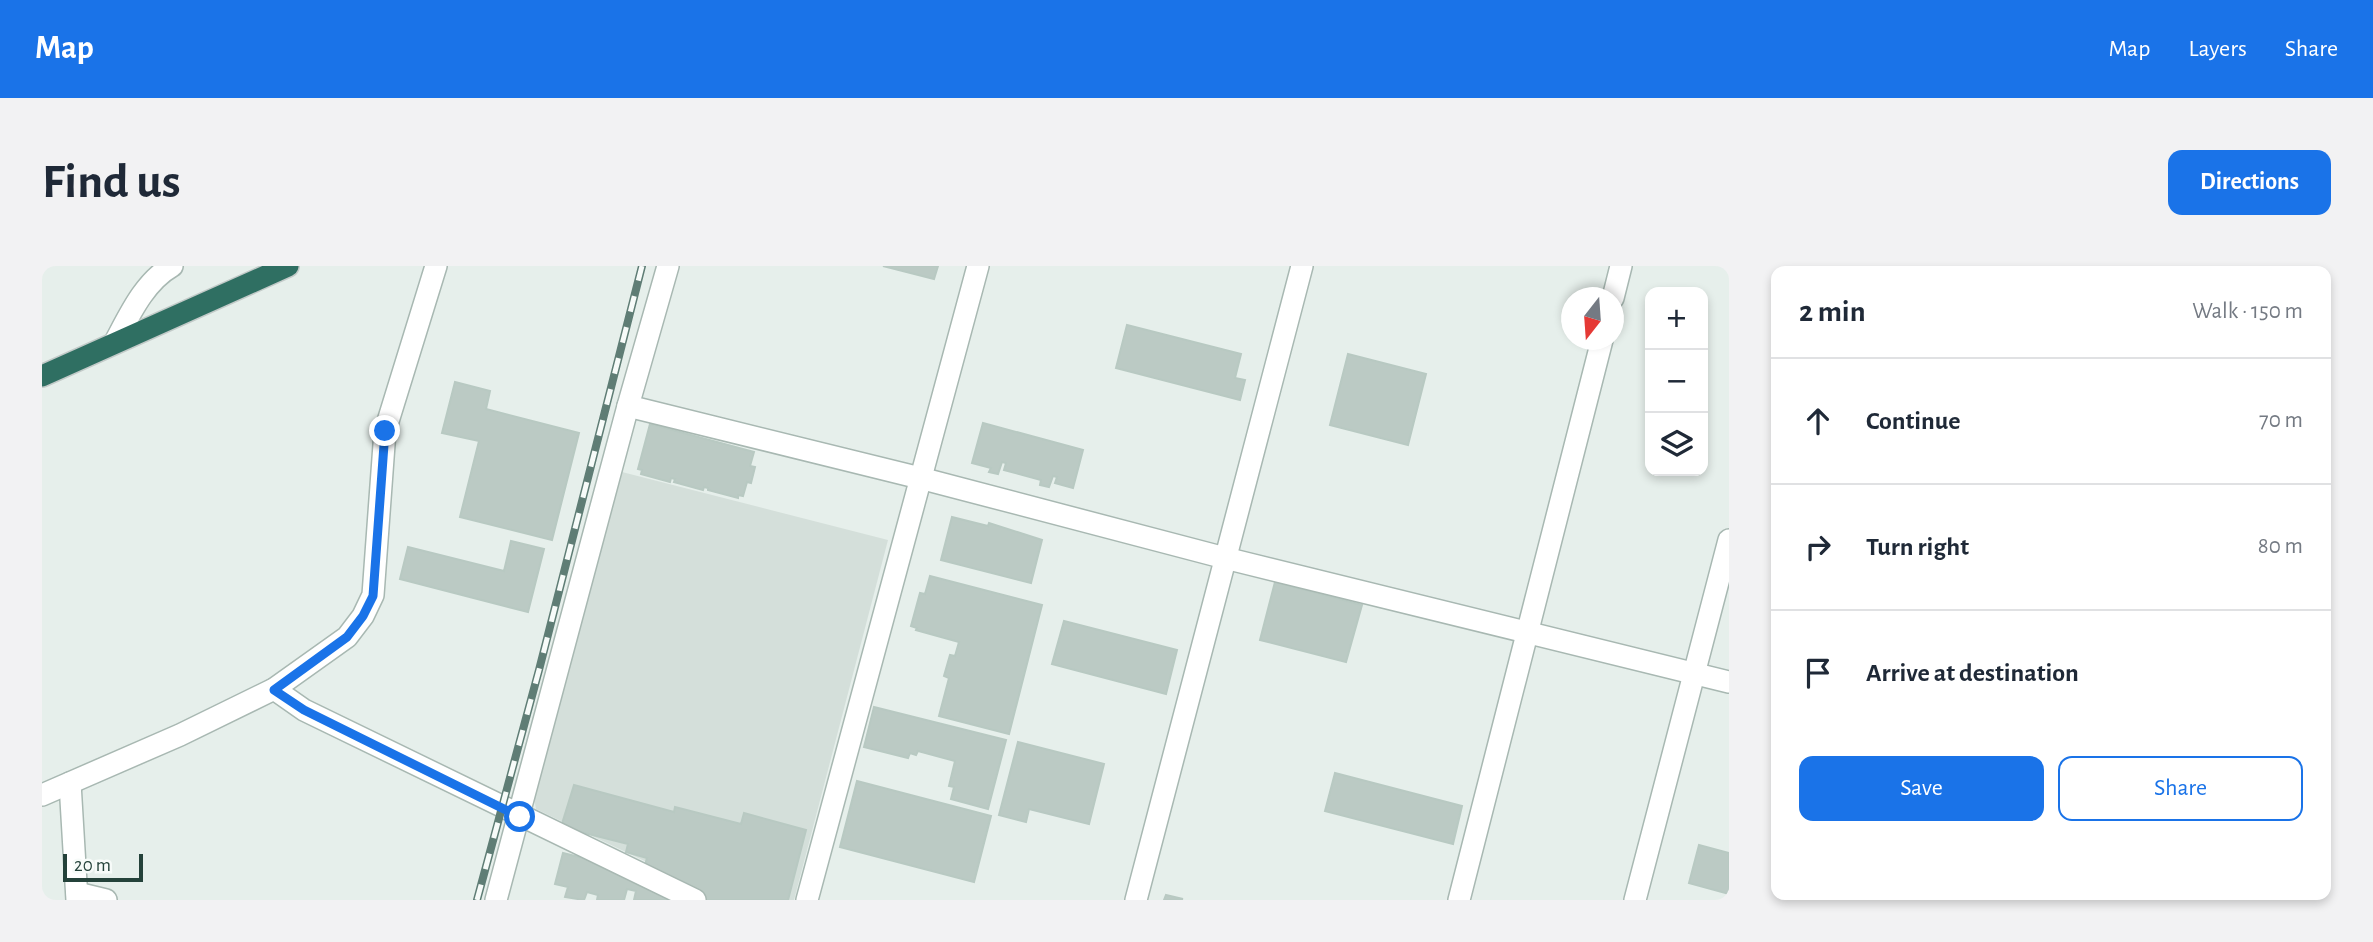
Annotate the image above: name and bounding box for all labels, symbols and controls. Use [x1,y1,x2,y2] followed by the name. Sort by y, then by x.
[35,32,94,65] text: Map
[2108,37,2150,61] text: Map
[2188,37,2247,61] text: Layers
[2285,37,2338,61] text: Share
[2168,150,2331,215] button: Directions
[42,158,181,207] text: Find us
[1561,287,1624,350] north arrow
[1645,287,1708,476] map controls
[1645,287,1708,350] button: +
[1799,297,1866,327] text: 2 min
[2192,300,2303,323] text: Walk · 150 m
[1645,350,1708,413] button: −
[1799,402,1837,440] icon: ahead
[1866,408,1961,434] text: Continue
[2259,409,2303,432] text: 70 m
[1645,413,1708,476] button: layers
[369,415,400,446] route end
[1799,528,1837,566] icon: right
[1866,534,1969,560] text: Turn right
[2258,535,2303,558] text: 80 m
[1799,654,1837,692] icon: arrive
[1866,660,2079,686] text: Arrive at destination
[1799,756,2044,821] button: Save
[2058,756,2303,821] button: Share
[504,801,535,832] route start
[63,851,144,883] scale bar
[74,856,111,875] text: 20 m

